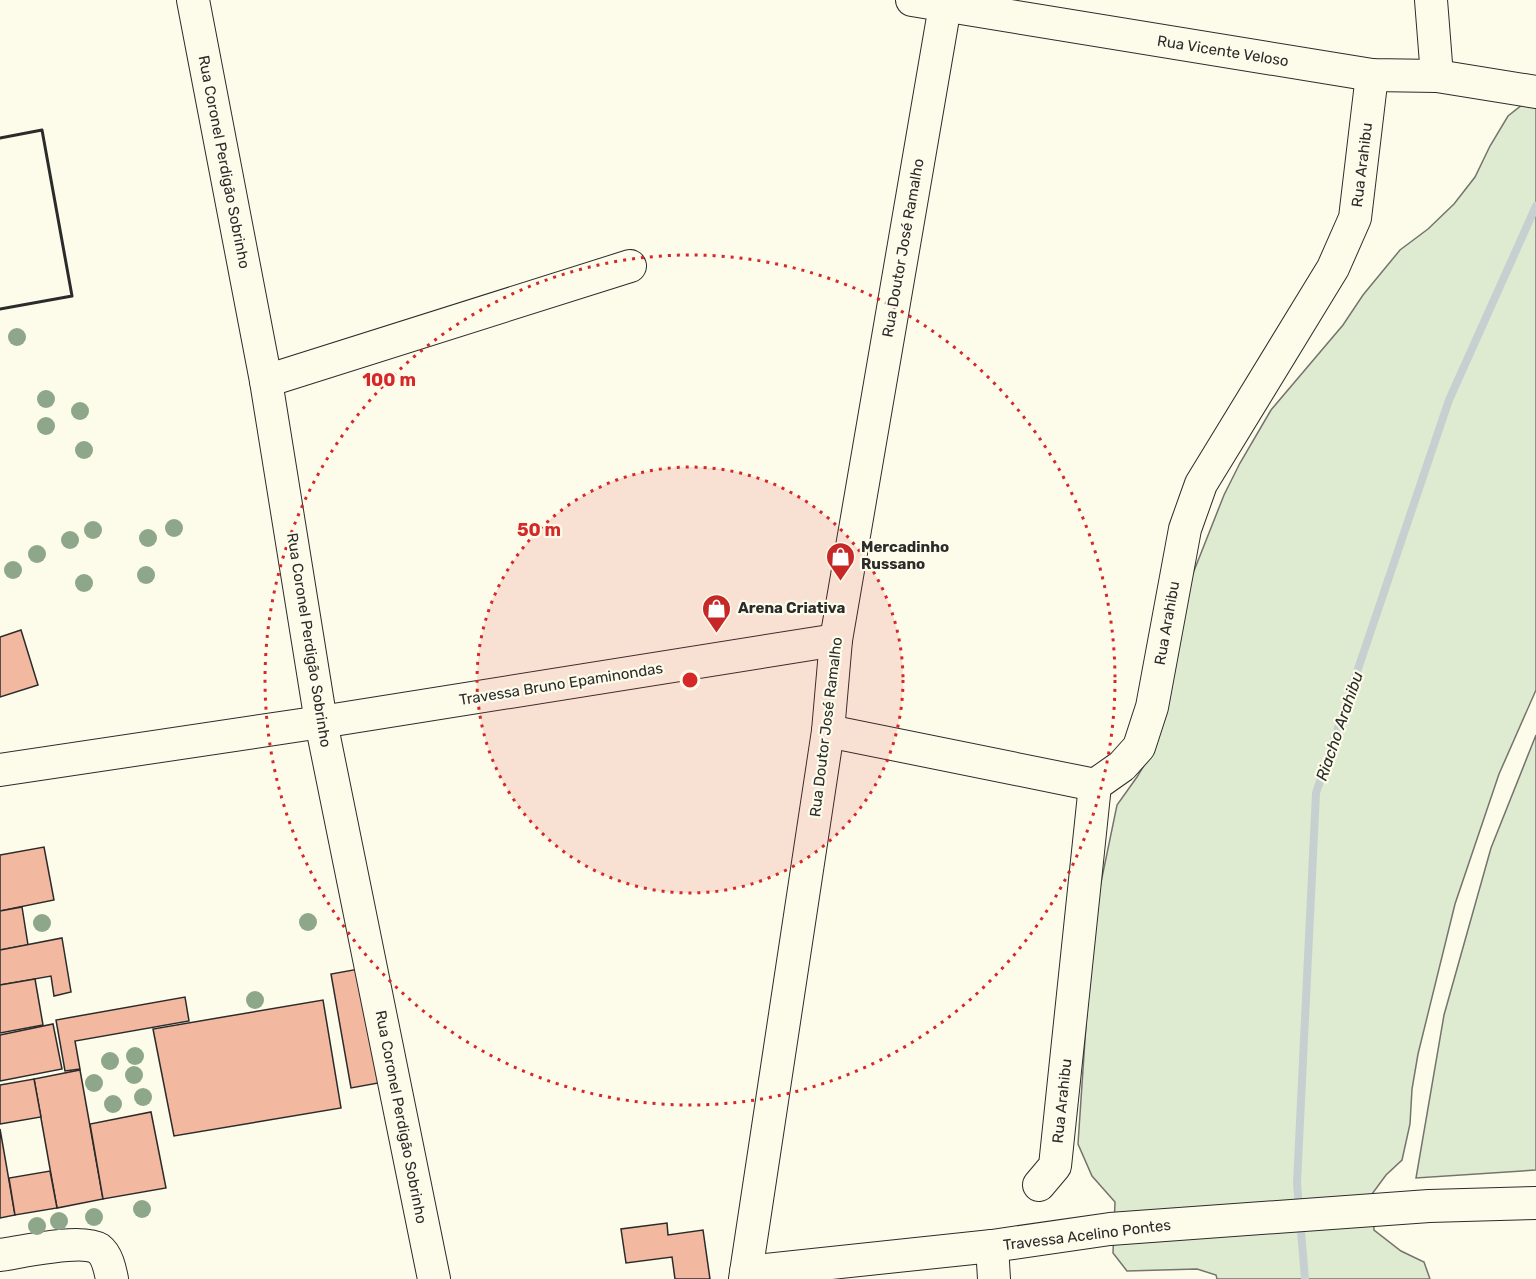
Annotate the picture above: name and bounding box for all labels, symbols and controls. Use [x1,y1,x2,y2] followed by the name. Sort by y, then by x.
[1156,32,1290,70] street label: Rua Vicente Veloso
[194,54,254,270] street label: Rua Coronel Perdigão Sobrinho
[1348,122,1376,208] street label: Rua Arahibu
[878,157,928,339] street label: Rua Doutor José Ramalho
[362,369,416,391] text: 100 m
[517,519,561,541] text: 50 m
[283,531,335,749] street label: Rua Coronel Perdigão Sobrinho
[861,538,949,573] place label: Mercadinho Russano
[824,540,856,582] shop icon: Mercadinho Russano
[1151,580,1183,666] street label: Rua Arahibu
[701,592,733,634] shop icon: Arena Criativa
[738,599,845,617] place label: Arena Criativa
[806,636,846,818] street label: Rua Doutor José Ramalho
[458,659,664,709] street label: Travessa Bruno Epaminondas
[1312,669,1367,783] water label: Riacho Arahibu
[680,670,700,690] centre of rings
[371,1009,431,1225] street label: Rua Coronel Perdigão Sobrinho
[1049,1058,1075,1144] street label: Rua Arahibu
[1002,1216,1172,1254] street label: Travessa Acelino Pontes

